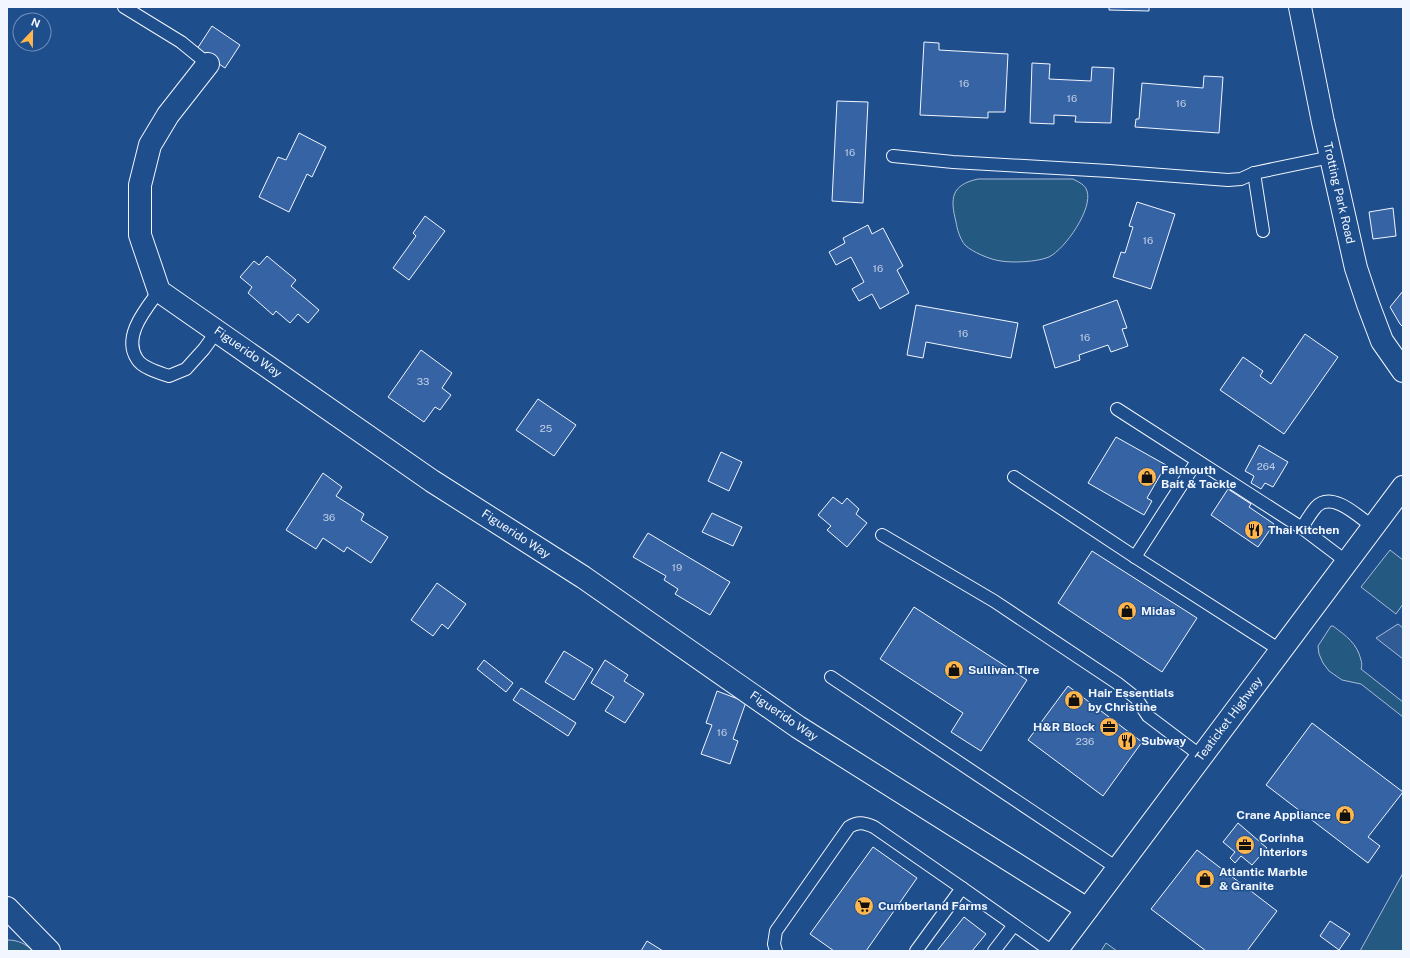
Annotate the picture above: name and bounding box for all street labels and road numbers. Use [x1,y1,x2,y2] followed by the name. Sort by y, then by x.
[1320,141,1358,245] street label: Trotting Park Road
[212,324,285,381] street label: Figuerido Way
[479,507,553,562] street label: Figuerido Way
[1193,673,1266,764] street label: Teaticket Highway
[747,688,821,744] street label: Figuerido Way

